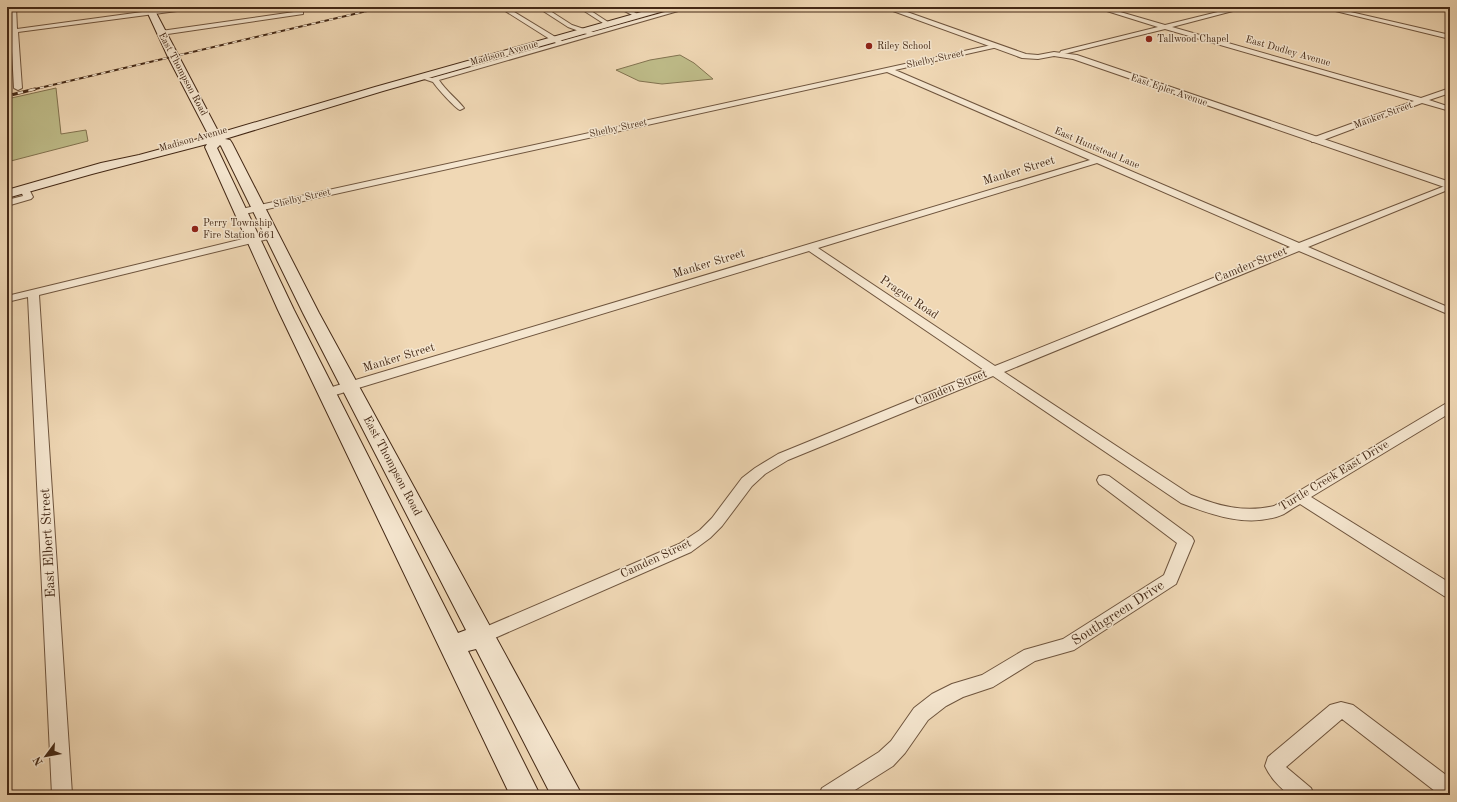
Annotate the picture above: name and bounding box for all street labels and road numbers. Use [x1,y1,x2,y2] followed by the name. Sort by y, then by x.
[157,31,209,117] street label: East Thompson Road
[1244,34,1332,68] street label: East Dudley Avenue
[469,38,540,68] street label: Madison Avenue
[905,48,965,70] street label: Shelby Street
[1129,72,1209,108] street label: East Epler Avenue
[1352,100,1414,130] street label: Manker Street
[588,117,648,139] street label: Shelby Street
[158,124,229,154] street label: Madison Avenue
[1053,125,1141,171] street label: East Huntstead Lane
[982,154,1056,188] street label: Manker Street
[272,186,332,209] street label: Shelby Street
[1213,245,1289,285] street label: Camden Street
[672,247,746,281] street label: Manker Street
[878,274,940,322] street label: Prague Road
[362,341,436,375] street label: Manker Street
[913,368,989,408] street label: Camden Street
[361,414,423,518] street label: East Thompson Road
[1277,438,1391,513] street label: Turtle Creek East Drive
[38,488,58,598] street label: East Elbert Street
[619,537,693,581] street label: Camden Street
[1069,578,1167,648] street label: Southgreen Drive

